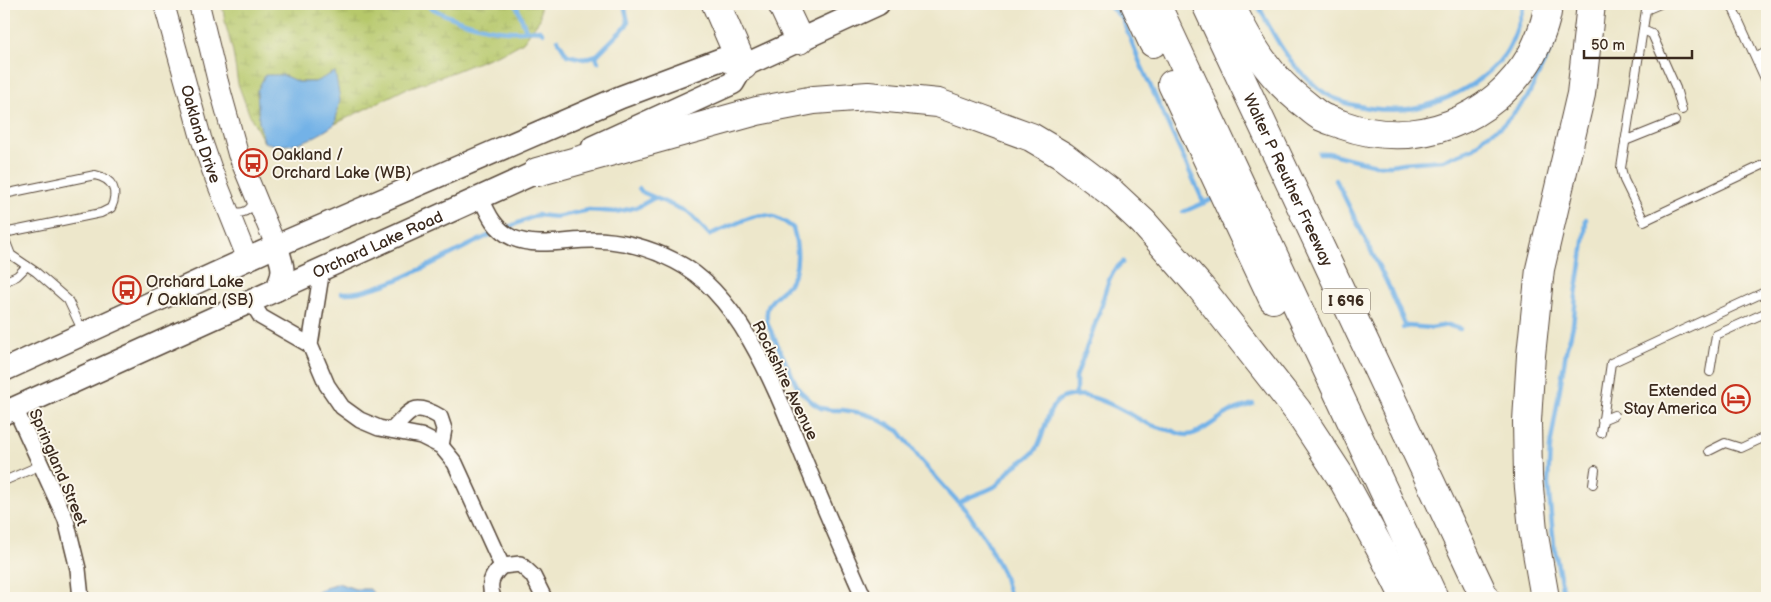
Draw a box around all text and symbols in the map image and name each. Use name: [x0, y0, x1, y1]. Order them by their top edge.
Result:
scale bar: [1584, 28, 1691, 60]
text: 50 m: [1591, 36, 1625, 55]
street label: Oakland Drive: [176, 83, 224, 187]
street label: Walter P Reuther Freeway: [1238, 91, 1336, 270]
place label: Oakland / Orchard Lake (WB): [272, 146, 411, 183]
bus stop icon: Oakland / Orchard Lake (WB): [238, 148, 268, 178]
street label: Orchard Lake Road: [310, 208, 446, 283]
place label: Orchard Lake / Oakland (SB): [146, 273, 254, 310]
bus stop icon: Orchard Lake / Oakland (SB): [112, 275, 142, 305]
road number: I 696: [1322, 288, 1370, 314]
street label: Rockshire Avenue: [748, 318, 822, 444]
place label: Extended Stay America: [1624, 382, 1717, 419]
hotel icon: Extended Stay America: [1721, 384, 1751, 414]
street label: Springland Street: [24, 406, 91, 529]

